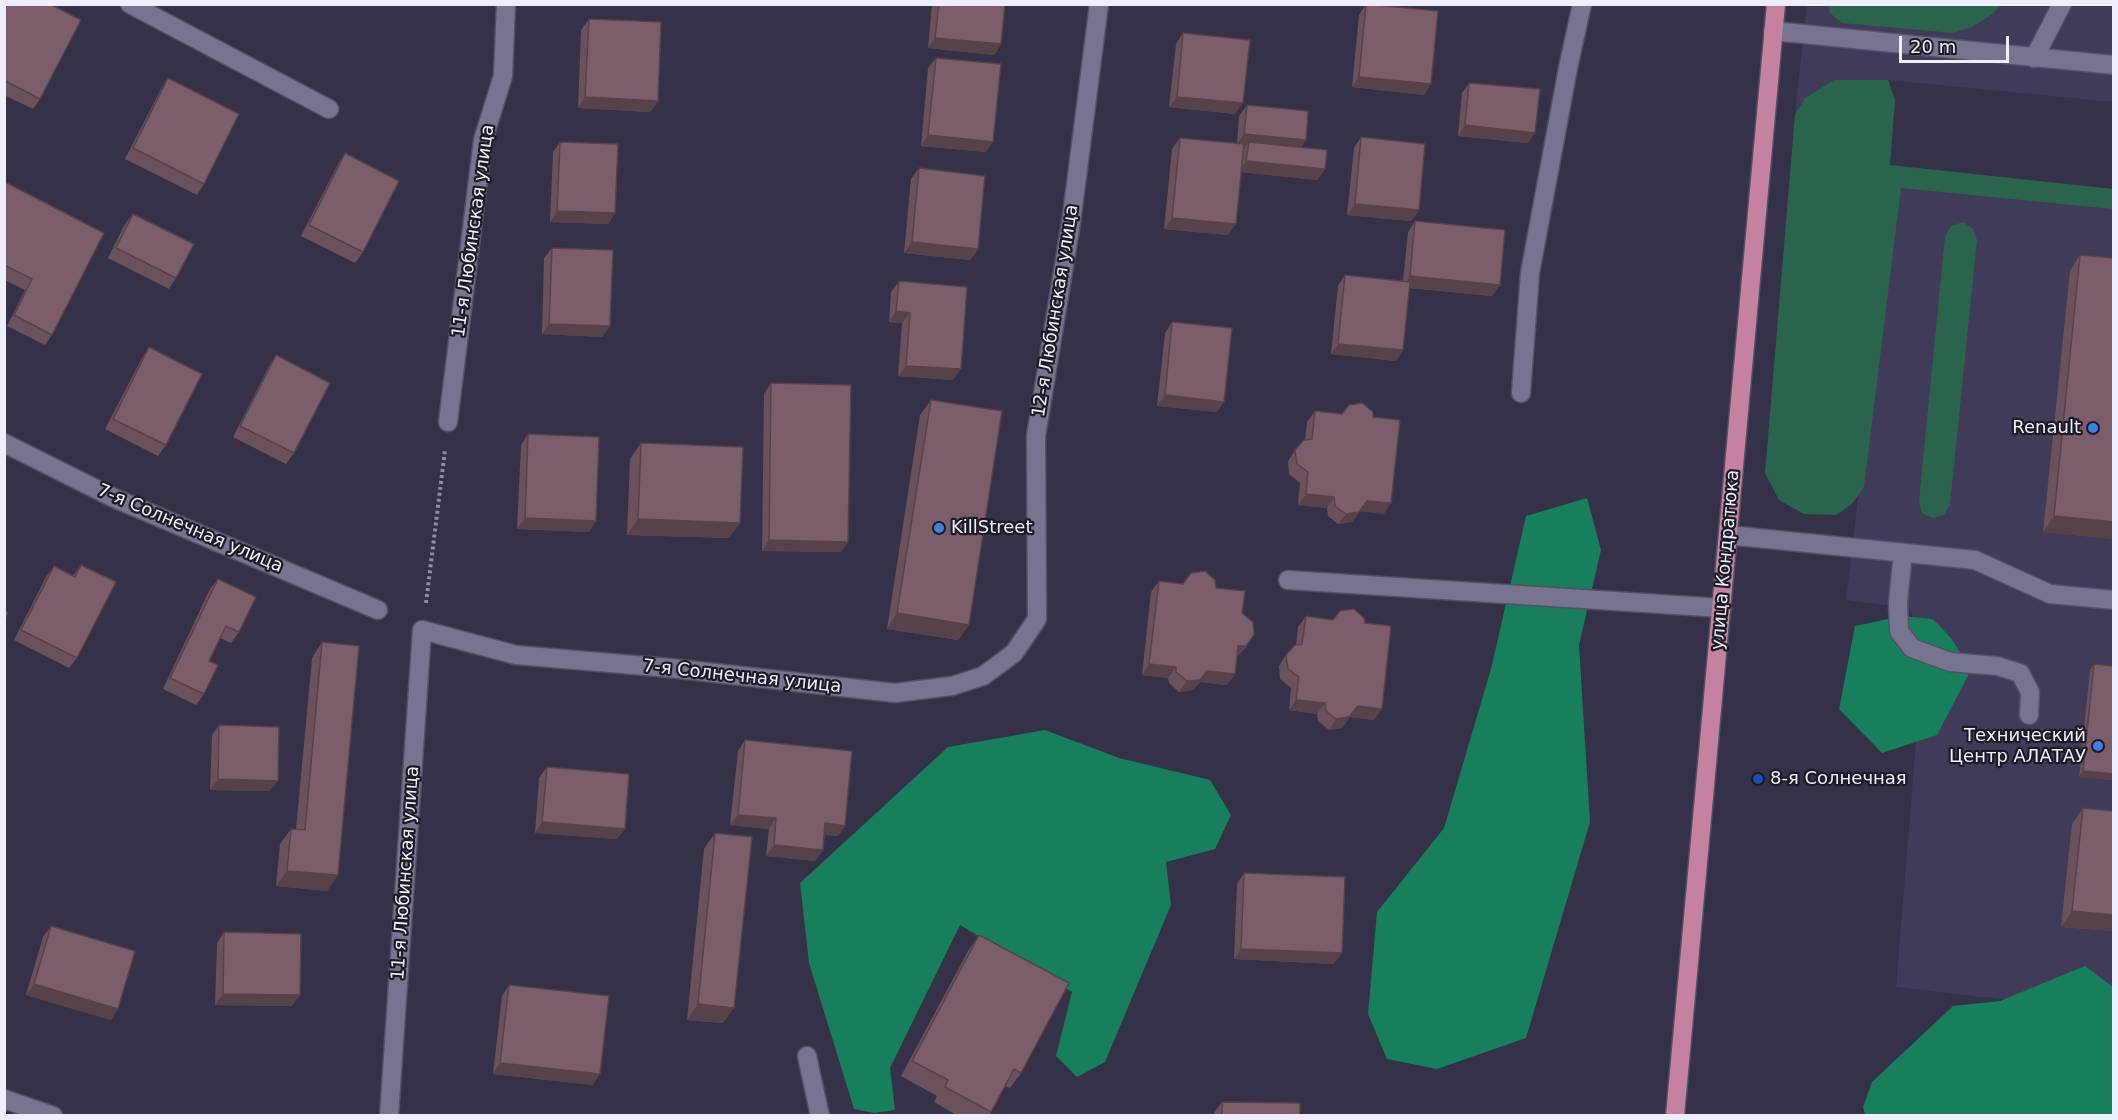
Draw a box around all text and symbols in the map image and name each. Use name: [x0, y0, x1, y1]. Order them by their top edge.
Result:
scale bar: [1902, 24, 2012, 62]
text: 20 m: [1910, 36, 1956, 57]
street label: 11-я Любинская улица: [448, 123, 500, 339]
street label: 12-я Любинская улица: [1029, 203, 1083, 419]
place label: Renault: [2012, 417, 2081, 439]
marker: Renault: [2086, 421, 2100, 435]
street label: улица Кондратюка: [1707, 469, 1745, 651]
street label: 7-я Солнечная улица: [94, 480, 286, 578]
place label: KillStreet: [951, 517, 1033, 539]
marker: KillStreet: [932, 521, 946, 535]
street label: 7-я Солнечная улица: [642, 656, 842, 698]
place label: Технический Центр АЛАТАУ: [1949, 725, 2086, 768]
marker: Технический Центр АЛАТАУ: [2091, 739, 2105, 753]
street label: 11-я Любинская улица: [388, 765, 424, 981]
place label: 8-я Солнечная: [1770, 768, 1907, 790]
marker: 8-я Солнечная: [1751, 772, 1765, 786]

